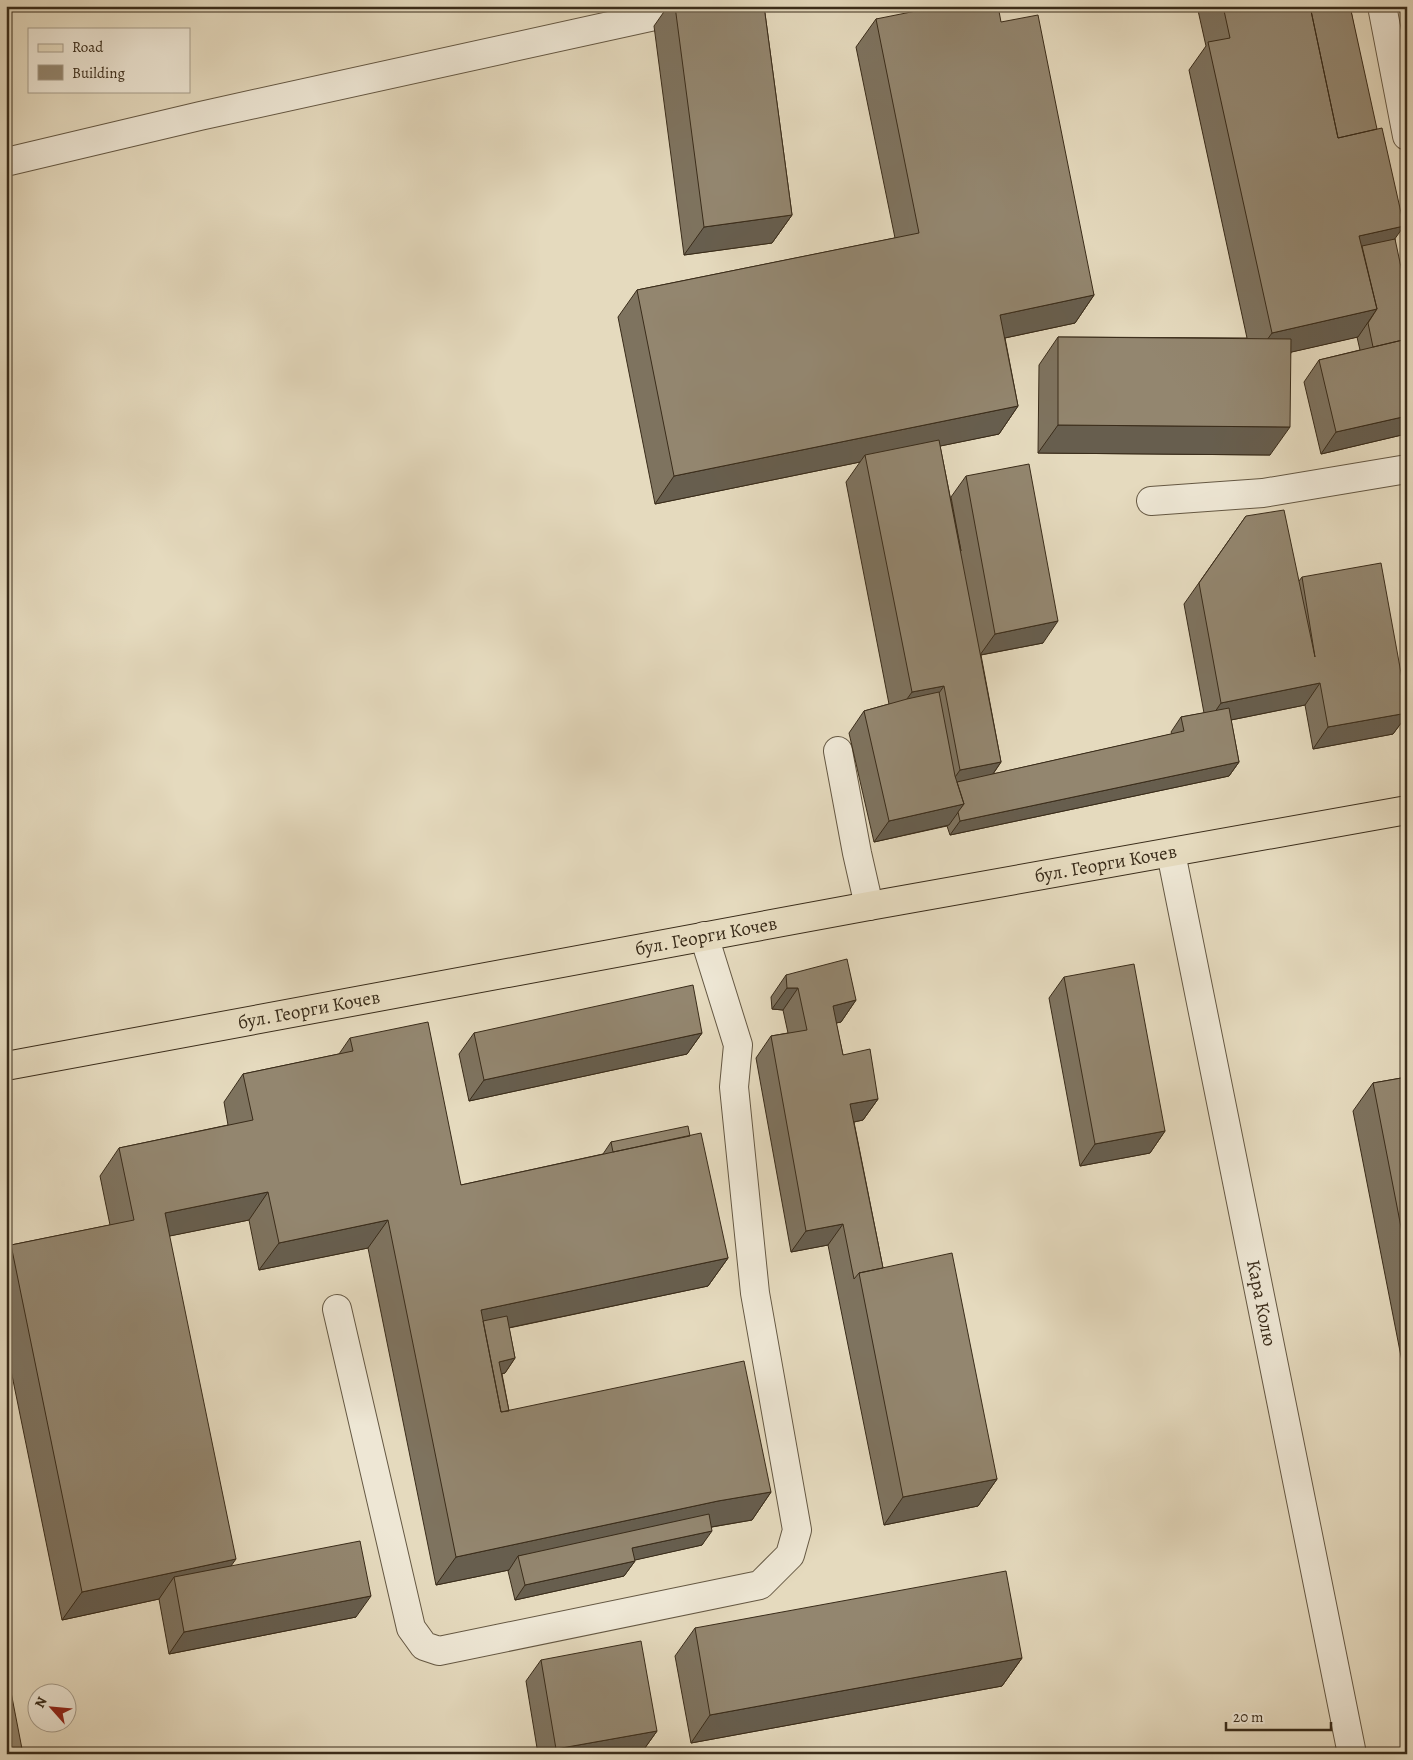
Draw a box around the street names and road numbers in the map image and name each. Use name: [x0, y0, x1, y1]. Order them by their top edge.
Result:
street label: бул. Георги Кочев: [1032, 838, 1179, 889]
street label: бул. Георги Кочев: [633, 910, 779, 962]
street label: бул. Георги Кочев: [236, 984, 382, 1036]
street label: Кара Колю: [1240, 1257, 1283, 1349]

